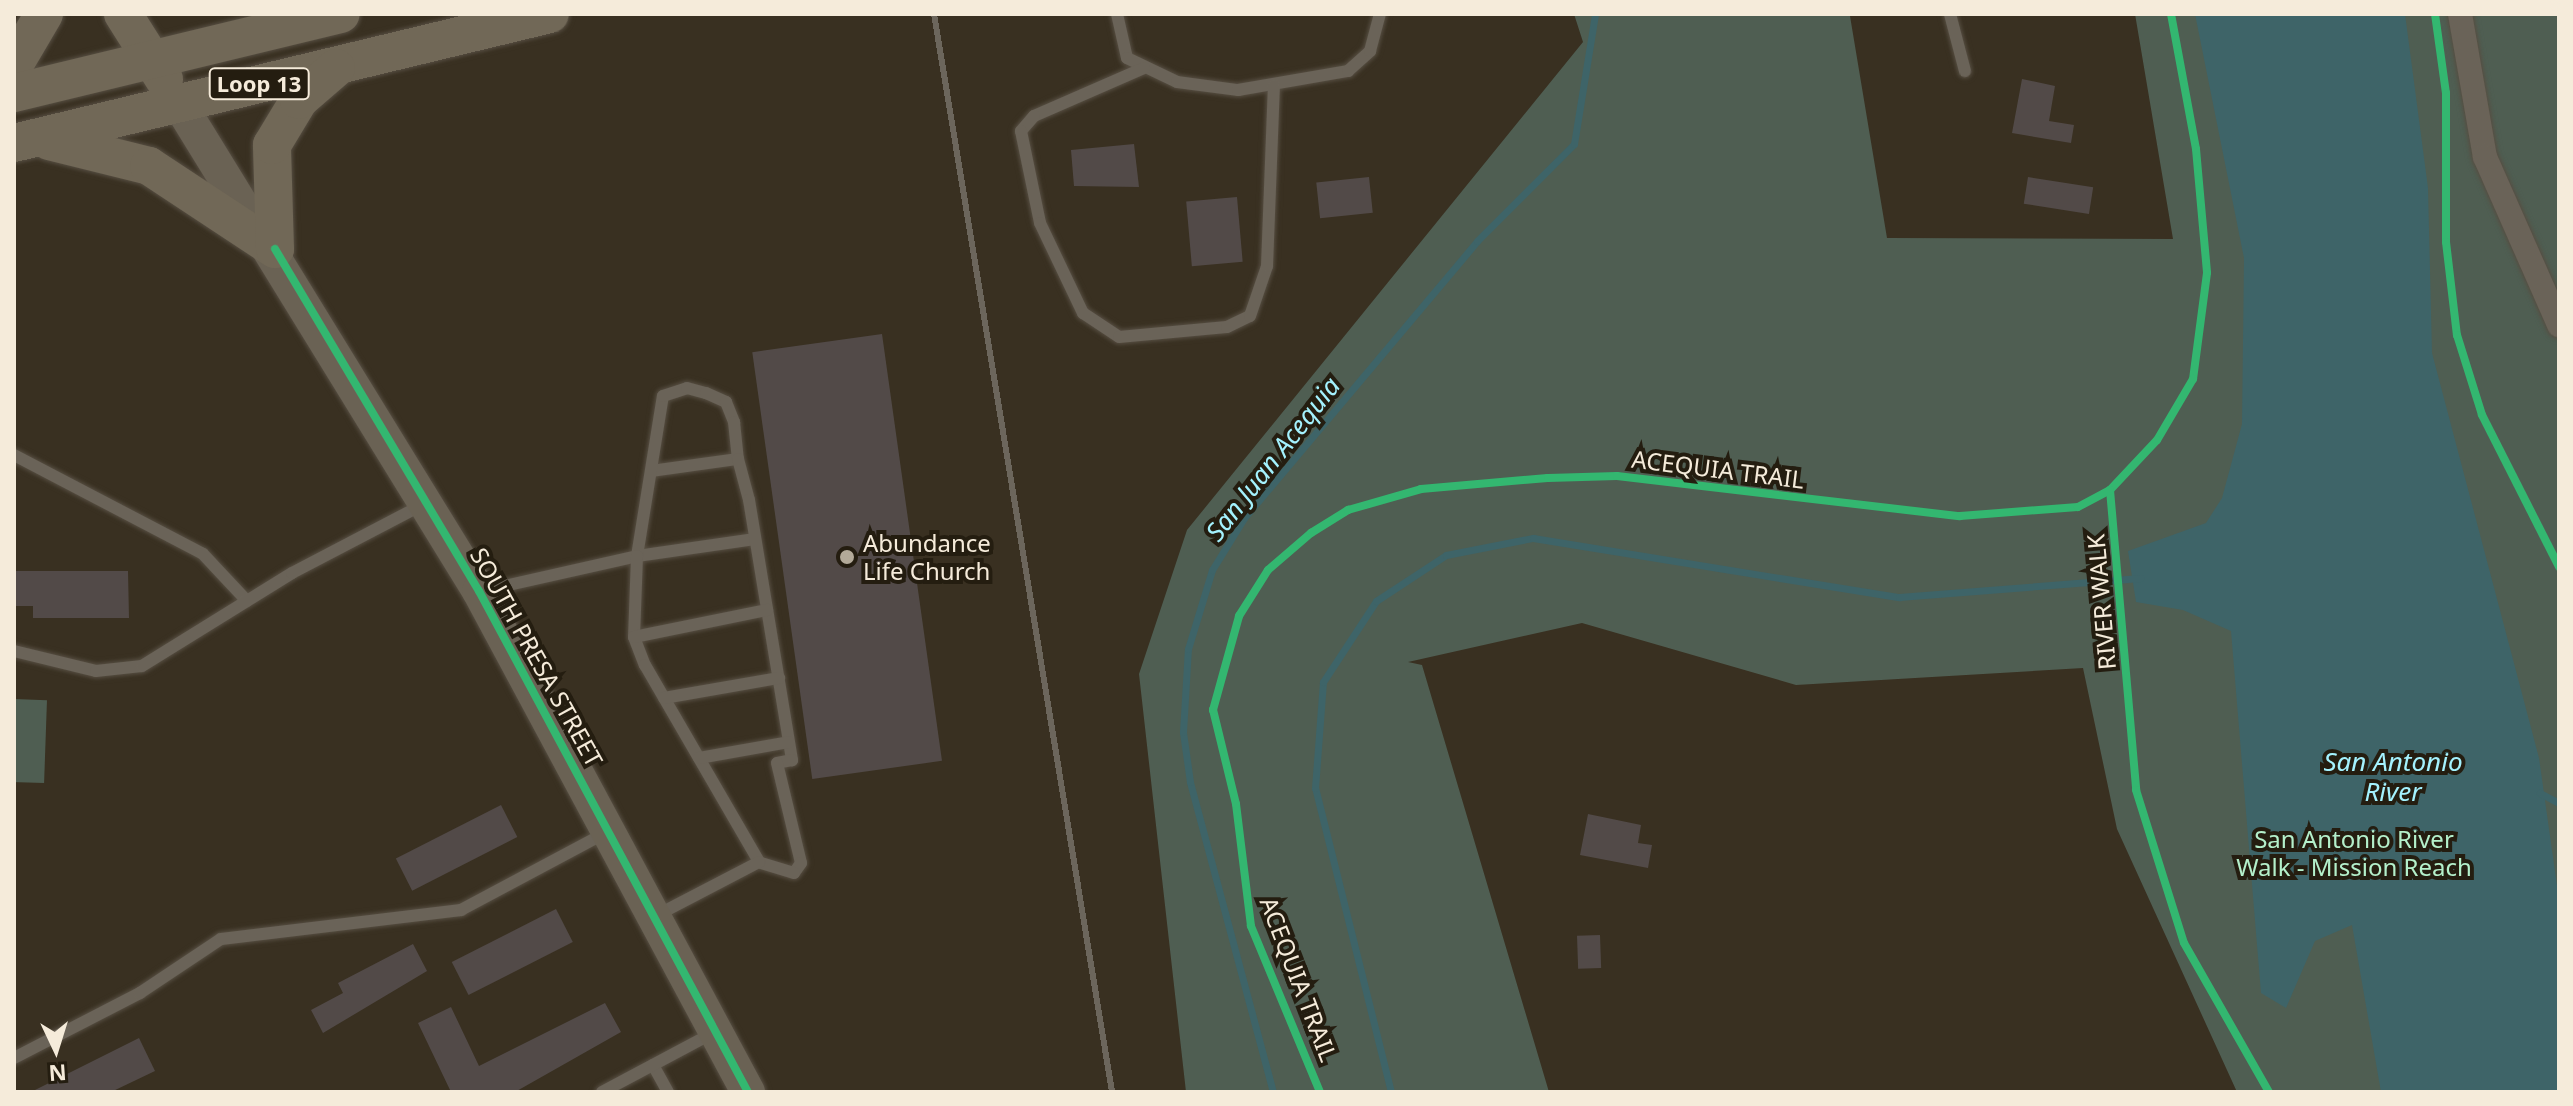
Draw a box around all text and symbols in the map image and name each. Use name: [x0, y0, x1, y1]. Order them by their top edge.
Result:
road number: Loop 13: [207, 66, 311, 102]
water label: San Juan Acequia: [1199, 371, 1347, 547]
street label: ACEQUIA TRAIL: [1630, 444, 1806, 494]
place label: Abundance Life Church: [863, 529, 991, 585]
street label: RIVER WALK: [2081, 533, 2121, 671]
street label: SOUTH PRESA STREET: [465, 543, 609, 771]
marker: Abundance Life Church: [838, 548, 856, 566]
water label: San Antonio River: [2323, 746, 2463, 808]
park label: San Antonio River Walk - Mission Reach: [2236, 825, 2472, 881]
street label: ACEQUIA TRAIL: [1254, 893, 1344, 1065]
north arrow: [16, 1010, 96, 1090]
text: N: [48, 1058, 68, 1090]

